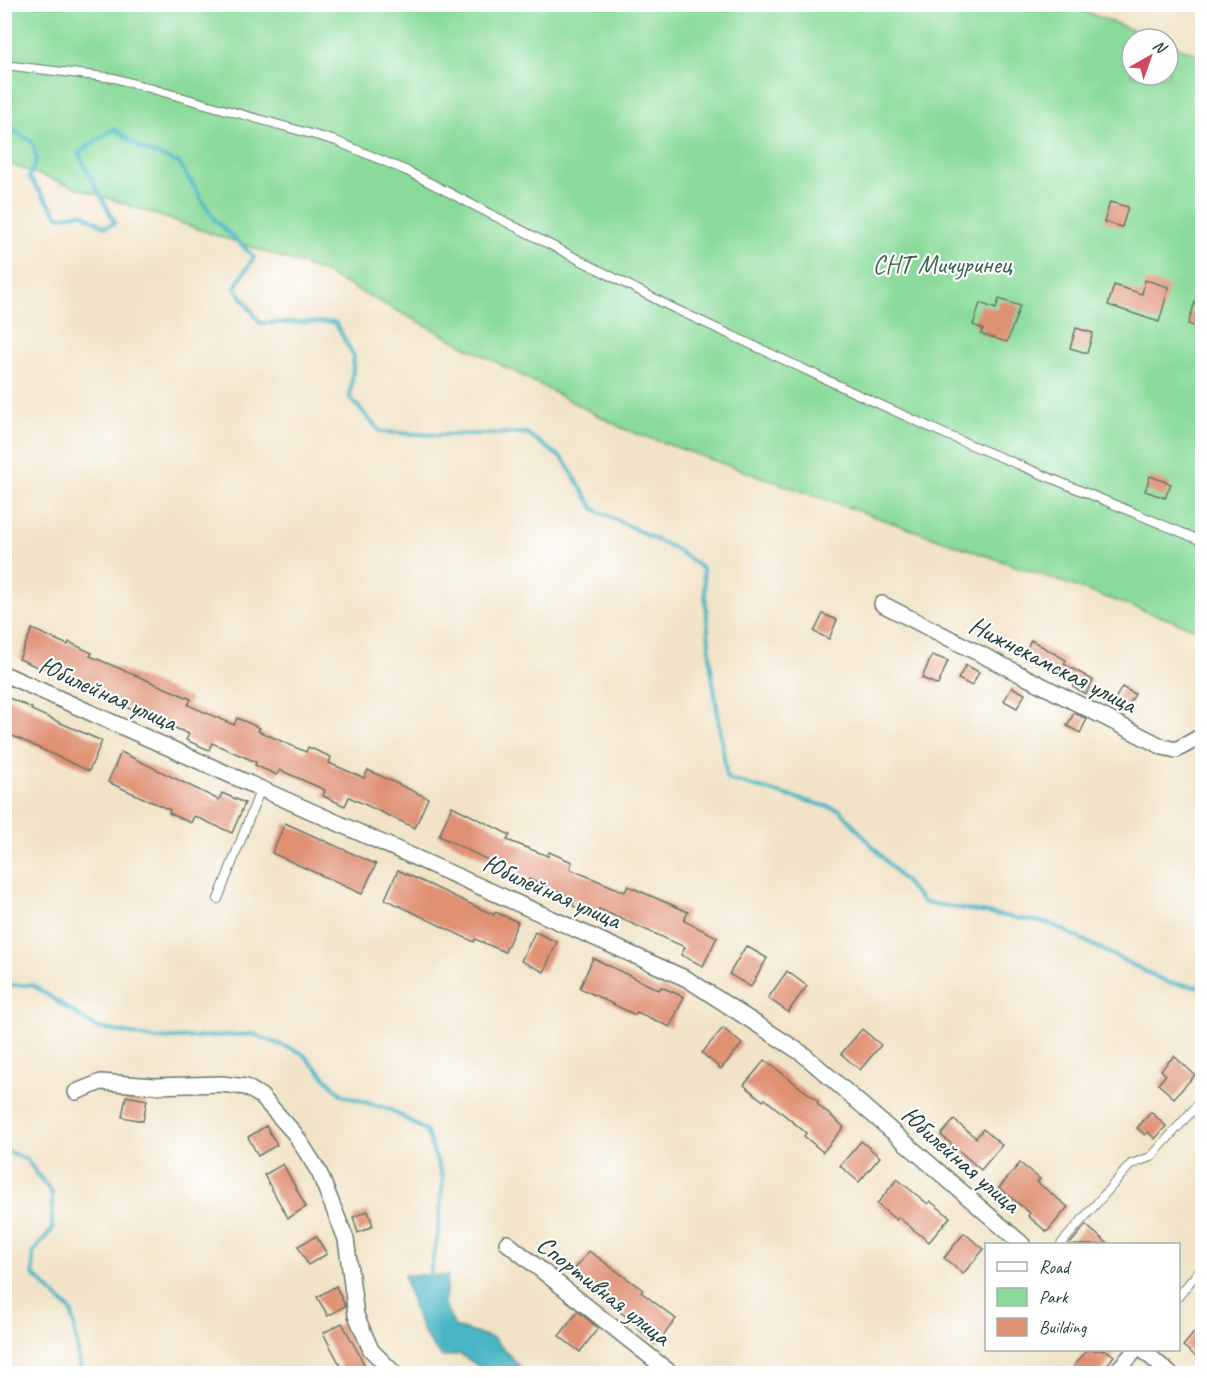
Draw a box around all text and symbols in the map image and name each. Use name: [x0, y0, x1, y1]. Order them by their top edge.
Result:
north arrow: [1120, 27, 1180, 87]
text: N: [1149, 35, 1172, 59]
park label: СНТ Мичуринец: [872, 248, 1013, 281]
street label: Нижнекамская улица: [964, 608, 1143, 721]
street label: Юбилейная улица: [34, 648, 183, 739]
street label: Юбилейная улица: [478, 846, 627, 937]
street label: Юбилейная улица: [894, 1099, 1028, 1221]
street label: Спортивная улица: [530, 1228, 679, 1354]
legend: [985, 1243, 1180, 1351]
text: Road: [1039, 1256, 1072, 1278]
text: Park: [1039, 1286, 1069, 1308]
text: Building: [1039, 1316, 1088, 1338]

